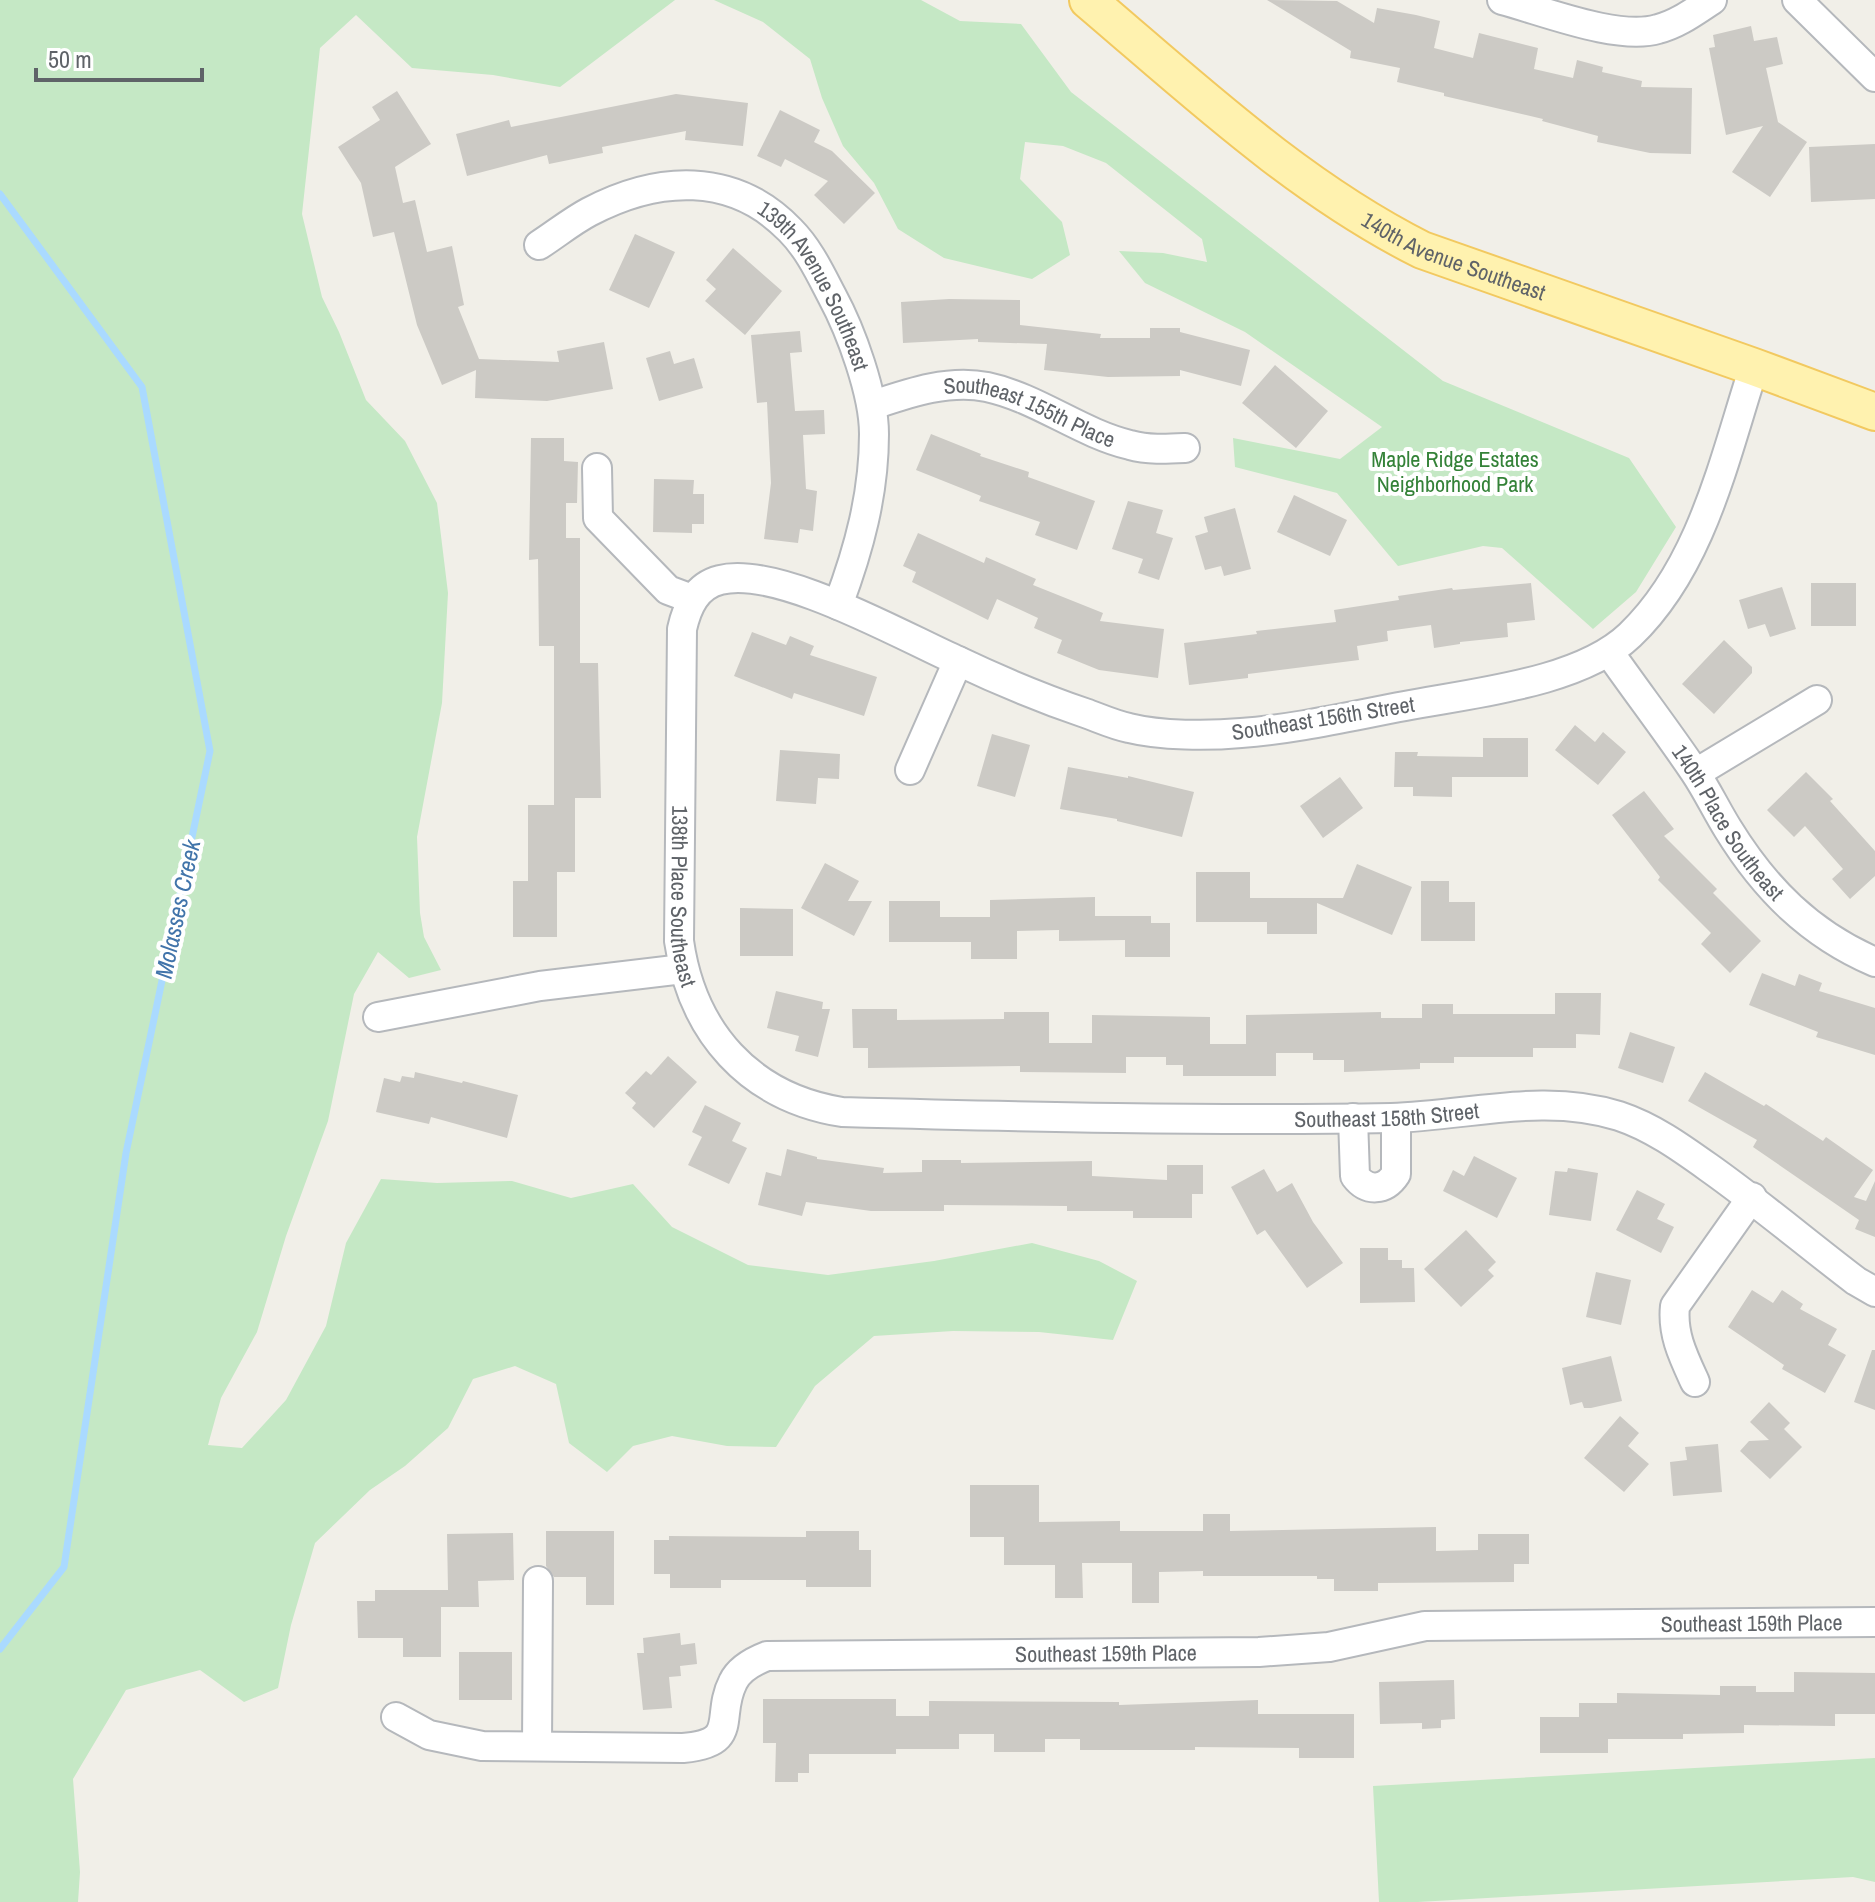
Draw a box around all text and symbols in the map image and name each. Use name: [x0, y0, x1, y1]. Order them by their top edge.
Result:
scale bar: [36, 32, 202, 82]
text: 50 m: [48, 43, 92, 75]
street label: 139th Avenue Southeast: [752, 193, 877, 374]
street label: 140th Avenue Southeast: [1356, 205, 1550, 307]
street label: Southeast 155th Place: [942, 370, 1119, 455]
park label: Maple Ridge Estates Neighborhood Park: [1371, 444, 1539, 499]
street label: Southeast 156th Street: [1230, 689, 1416, 747]
street label: 140th Place Southeast: [1665, 738, 1791, 907]
street label: 138th Place Southeast: [664, 805, 704, 991]
water label: Molasses Creek: [147, 836, 208, 981]
street label: Southeast 158th Street: [1294, 1095, 1480, 1134]
street label: Southeast 159th Place: [1660, 1607, 1843, 1639]
street label: Southeast 159th Place: [1015, 1638, 1197, 1669]

